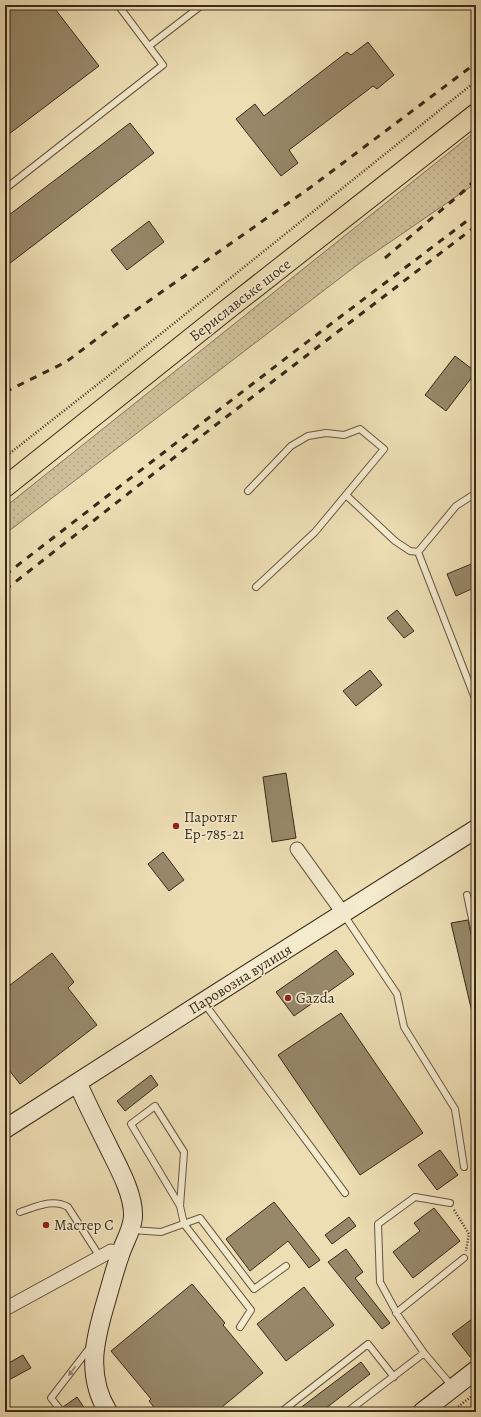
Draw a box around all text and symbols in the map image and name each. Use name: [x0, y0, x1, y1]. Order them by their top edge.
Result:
street label: Бериславське шосе: [185, 254, 295, 346]
place label: Паротяг Ер-785-21: [184, 807, 244, 844]
marker: Паротяг Ер-785-21: [171, 821, 181, 831]
street label: Паровозна вулиця: [185, 939, 295, 1019]
place label: Gazda: [296, 988, 335, 1008]
marker: Gazda: [283, 993, 293, 1003]
place label: Мастер С: [54, 1215, 114, 1235]
marker: Мастер С: [41, 1220, 51, 1230]
one-way arrow: [67, 1366, 76, 1377]

